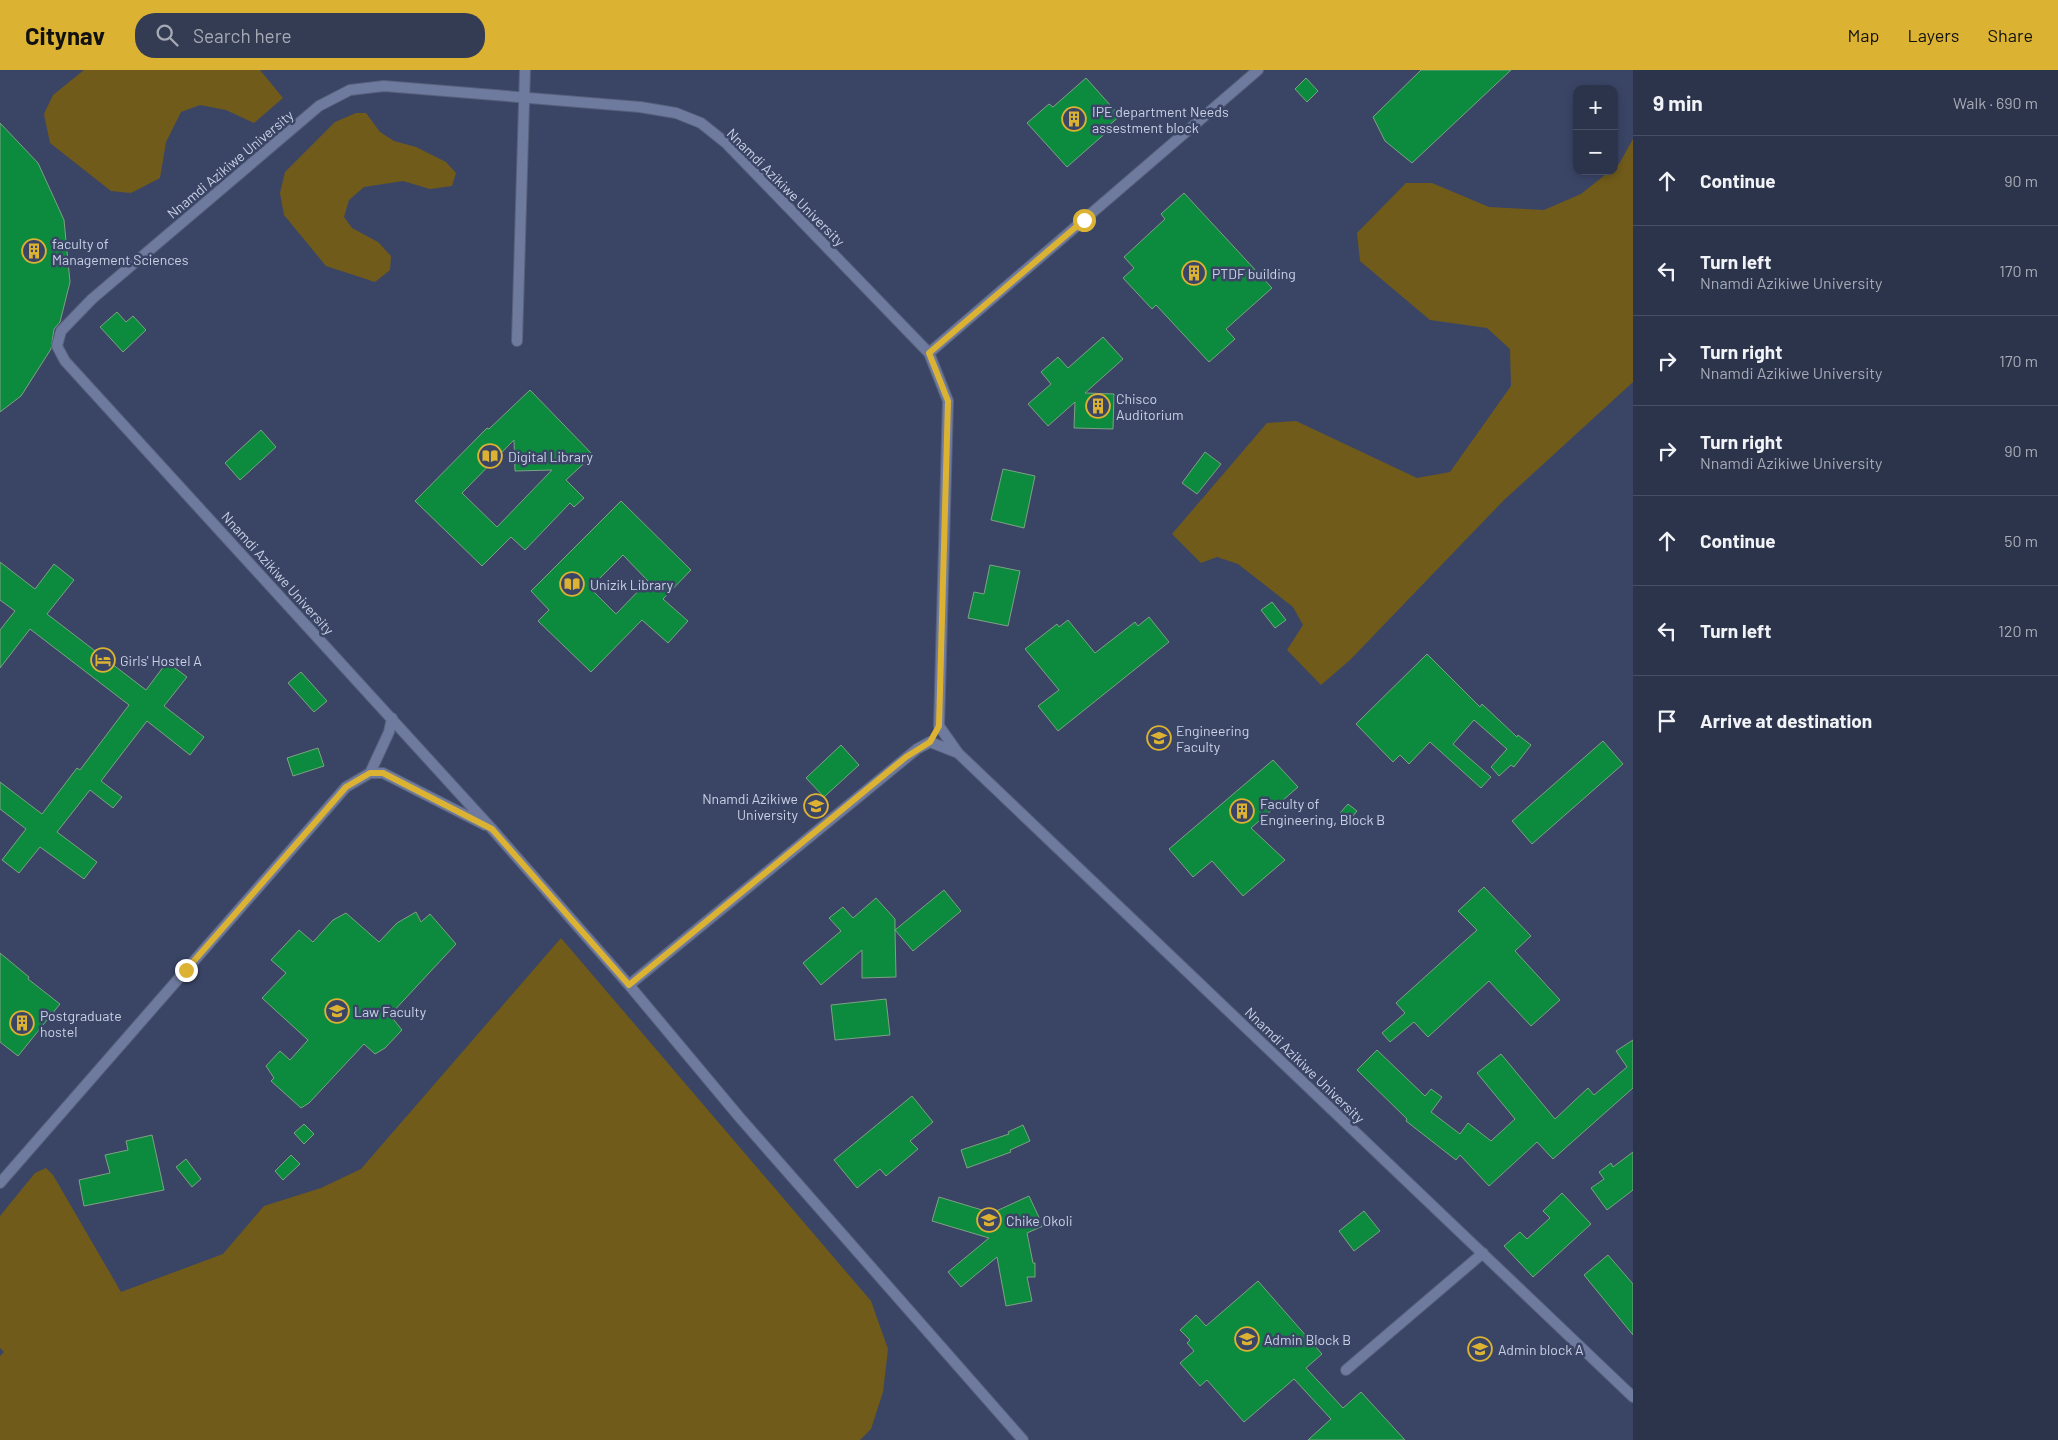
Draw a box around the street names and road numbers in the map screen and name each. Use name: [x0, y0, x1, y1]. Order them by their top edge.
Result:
street label: Nnamdi Azikiwe University: [163, 106, 297, 222]
street label: Nnamdi Azikiwe University: [724, 125, 849, 250]
street label: Nnamdi Azikiwe University: [218, 508, 338, 638]
street label: Nnamdi Azikiwe University: [1242, 1003, 1369, 1127]

